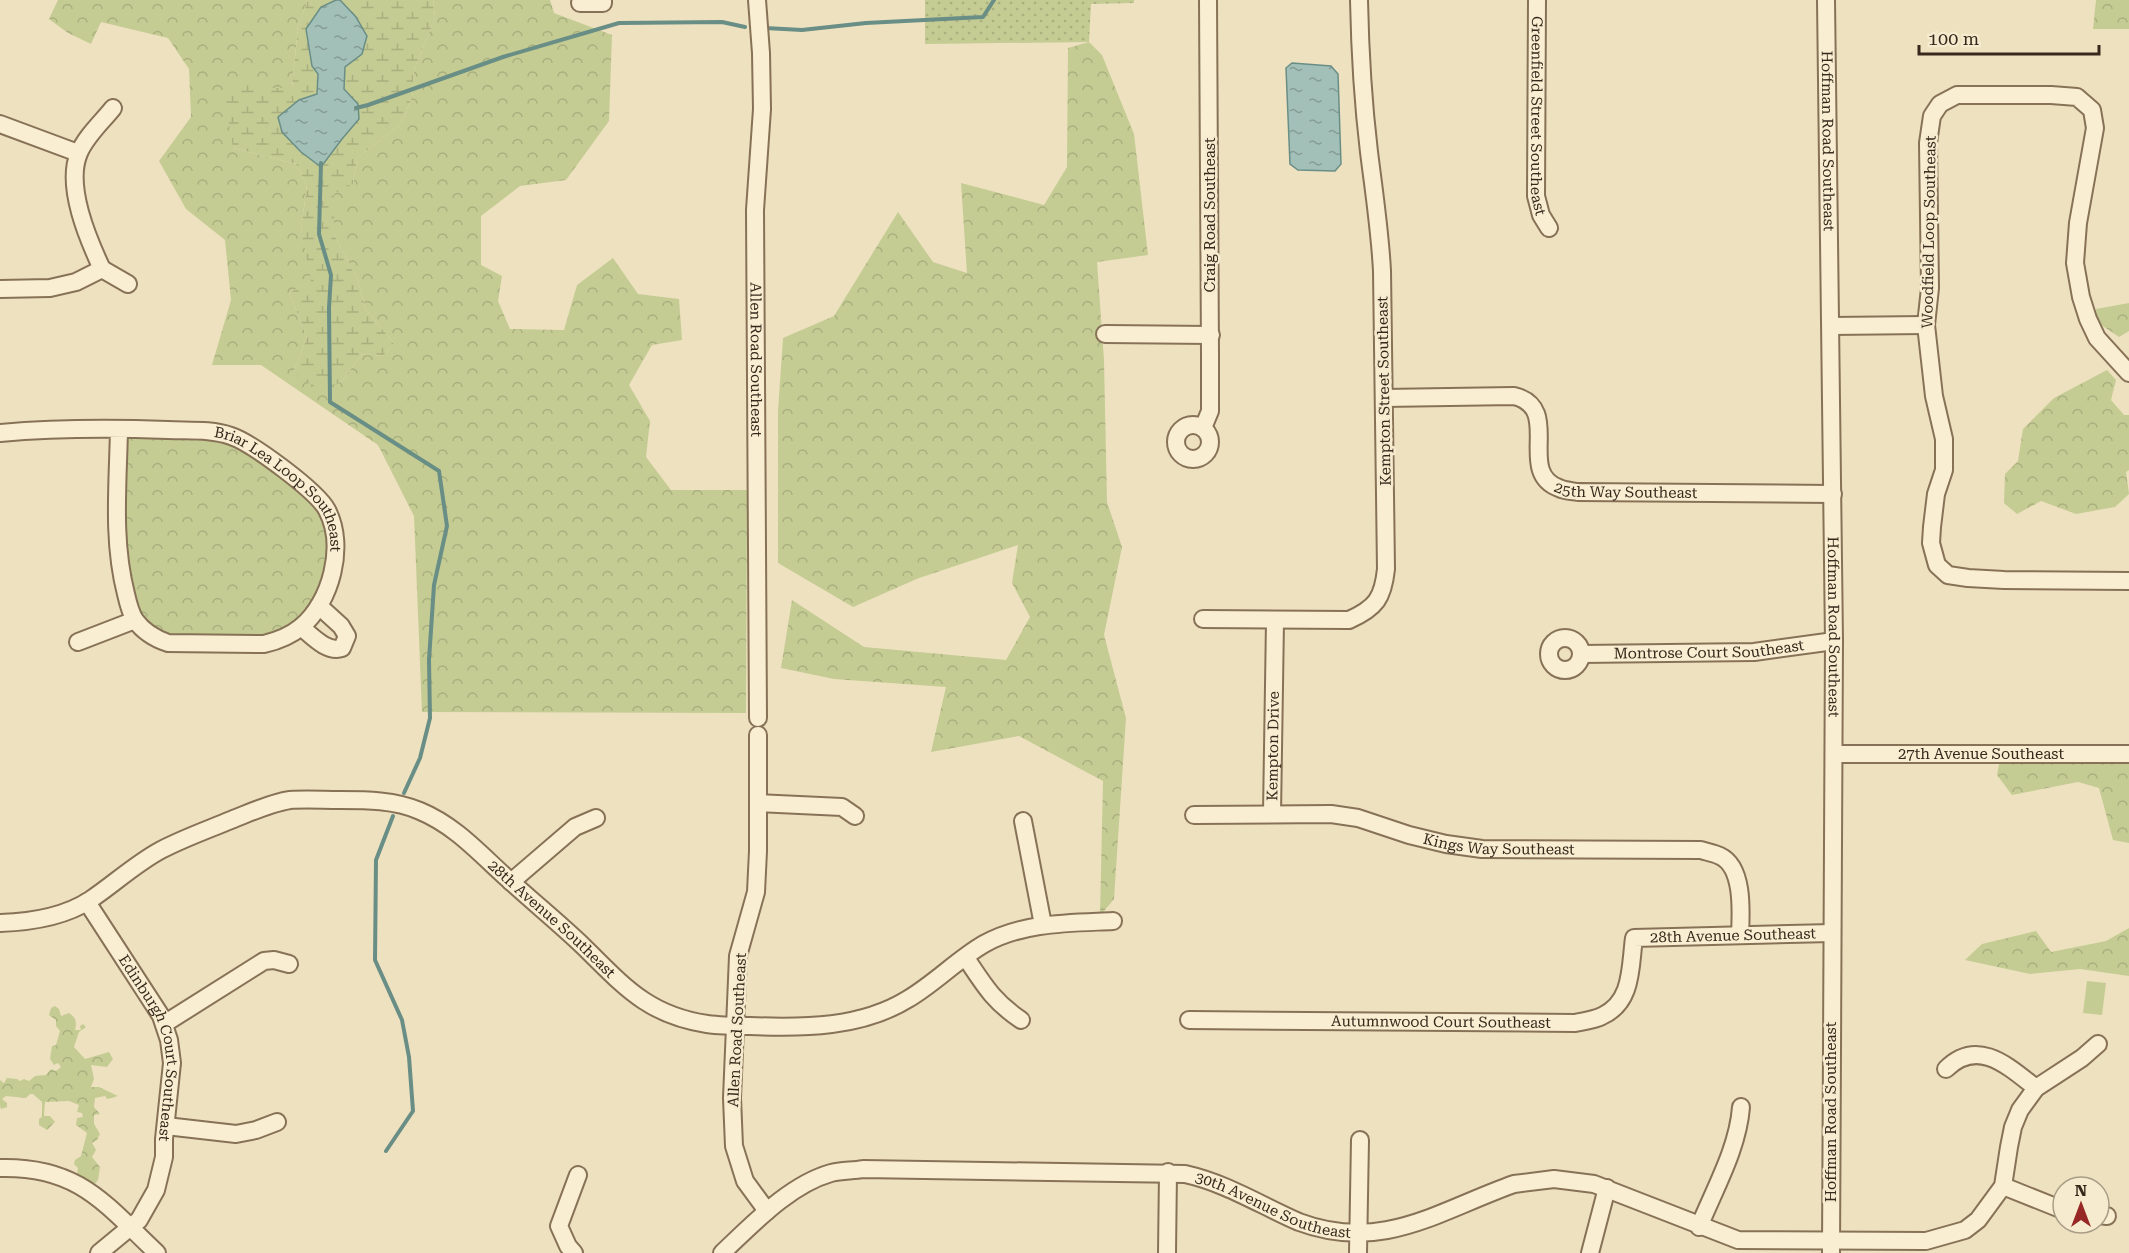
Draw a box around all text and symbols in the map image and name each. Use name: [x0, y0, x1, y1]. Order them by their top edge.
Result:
street label: Greenfield Street Southeast: [1527, 16, 1550, 218]
scale bar: [1919, 18, 2099, 56]
text: 100 m: [1928, 28, 1979, 49]
street label: Hoffman Road Southeast: [1818, 50, 1838, 232]
street label: Woodfield Loop Southeast: [1918, 135, 1940, 329]
street label: Craig Road Southeast: [1201, 137, 1219, 293]
street label: Allen Road Southeast: [746, 282, 765, 438]
street label: Kempton Street Southeast: [1373, 296, 1395, 486]
street label: Briar Lea Loop Southeast: [213, 423, 344, 553]
street label: 25th Way Southeast: [1551, 478, 1698, 502]
street label: Hoffman Road Southeast: [1824, 536, 1843, 718]
street label: Montrose Court Southeast: [1613, 636, 1806, 663]
street label: Kempton Drive: [1263, 691, 1283, 801]
street label: 27th Avenue Southeast: [1898, 745, 2064, 763]
street label: Kings Way Southeast: [1421, 830, 1575, 858]
street label: 28th Avenue Southeast: [484, 856, 619, 982]
street label: 28th Avenue Southeast: [1650, 924, 1817, 947]
street label: Edinburgh Court Southeast: [115, 951, 181, 1143]
street label: Allen Road Southeast: [724, 952, 750, 1108]
street label: Autumnwood Court Southeast: [1331, 1012, 1551, 1032]
street label: Hoffman Road Southeast: [1822, 1021, 1840, 1202]
street label: 30th Avenue Southeast: [1193, 1168, 1352, 1242]
north arrow: [2051, 1175, 2111, 1235]
text: N: [2075, 1181, 2087, 1200]

